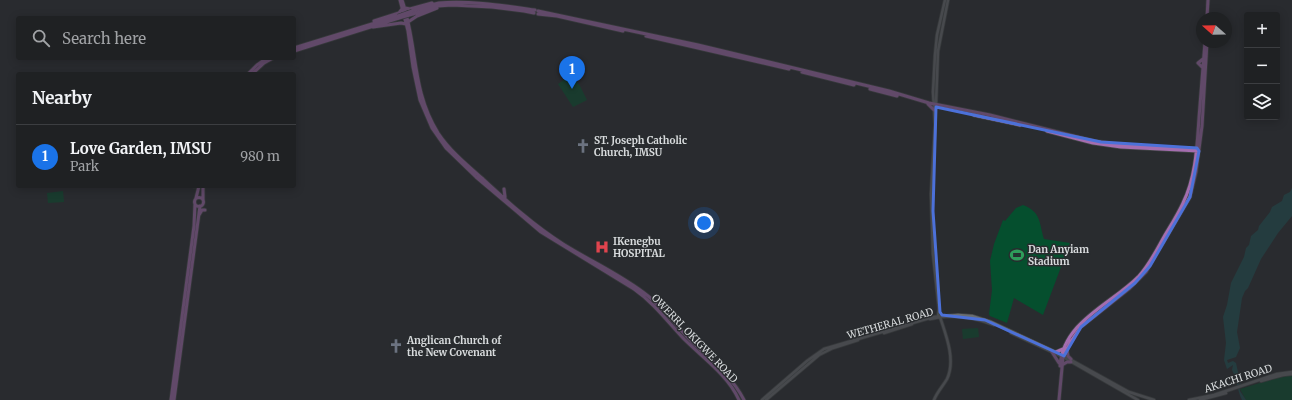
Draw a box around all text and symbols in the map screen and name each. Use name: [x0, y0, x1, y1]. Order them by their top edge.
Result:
north arrow: [1196, 12, 1232, 48]
map controls: [1244, 12, 1280, 120]
button: +: [1244, 12, 1280, 48]
search box: [16, 16, 296, 60]
icon: search: [30, 27, 52, 49]
text: Search here: [62, 29, 146, 48]
button: −: [1244, 48, 1280, 84]
pin: 1: [559, 56, 585, 89]
button: layers: [1244, 84, 1280, 120]
text: Nearby: [32, 87, 92, 109]
place label: ST. Joseph Catholic Church, IMSU: [594, 134, 687, 159]
church icon: ST. Joseph Catholic Church, IMSU: [575, 138, 591, 154]
text: Love Garden, IMSU: [70, 139, 211, 158]
text: 1: [42, 148, 48, 165]
text: 980 m: [240, 148, 280, 165]
text: Park: [70, 158, 99, 175]
your location: [694, 213, 714, 233]
place label: IKenegbu HOSPITAL: [613, 235, 666, 260]
hospital icon: IKenegbu HOSPITAL: [594, 239, 610, 255]
place label: Dan Anyiam Stadium: [1028, 243, 1089, 268]
sports icon: Dan Anyiam Stadium: [1009, 247, 1025, 263]
street label: OWERRI, OKIGWE ROAD: [649, 291, 741, 386]
street label: WETHERAL ROAD: [845, 305, 935, 342]
place label: Anglican Church of the New Covenant: [406, 334, 502, 359]
church icon: Anglican Church of the New Covenant: [388, 338, 404, 354]
street label: AKACHI ROAD: [1202, 361, 1274, 396]

